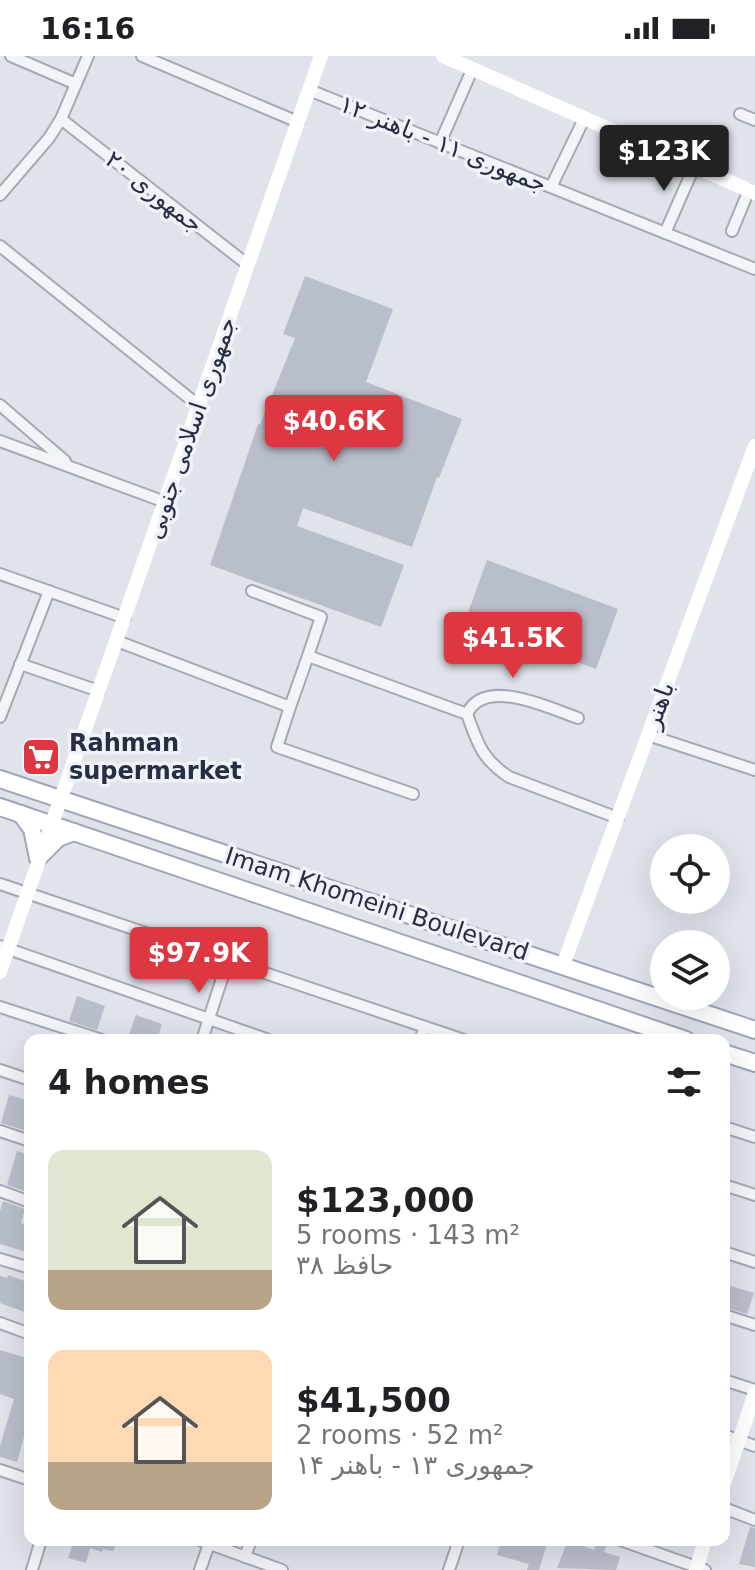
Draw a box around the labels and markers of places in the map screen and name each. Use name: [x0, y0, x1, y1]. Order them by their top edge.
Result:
pin: $123K: [608, 125, 720, 193]
pin: $40.6K: [269, 395, 399, 463]
pin: $41.5K: [448, 612, 578, 680]
place label: Rahman supermarket: [69, 729, 242, 785]
supermarket icon: Rahman supermarket: [20, 736, 62, 778]
pin: $97.9K: [134, 927, 264, 995]

